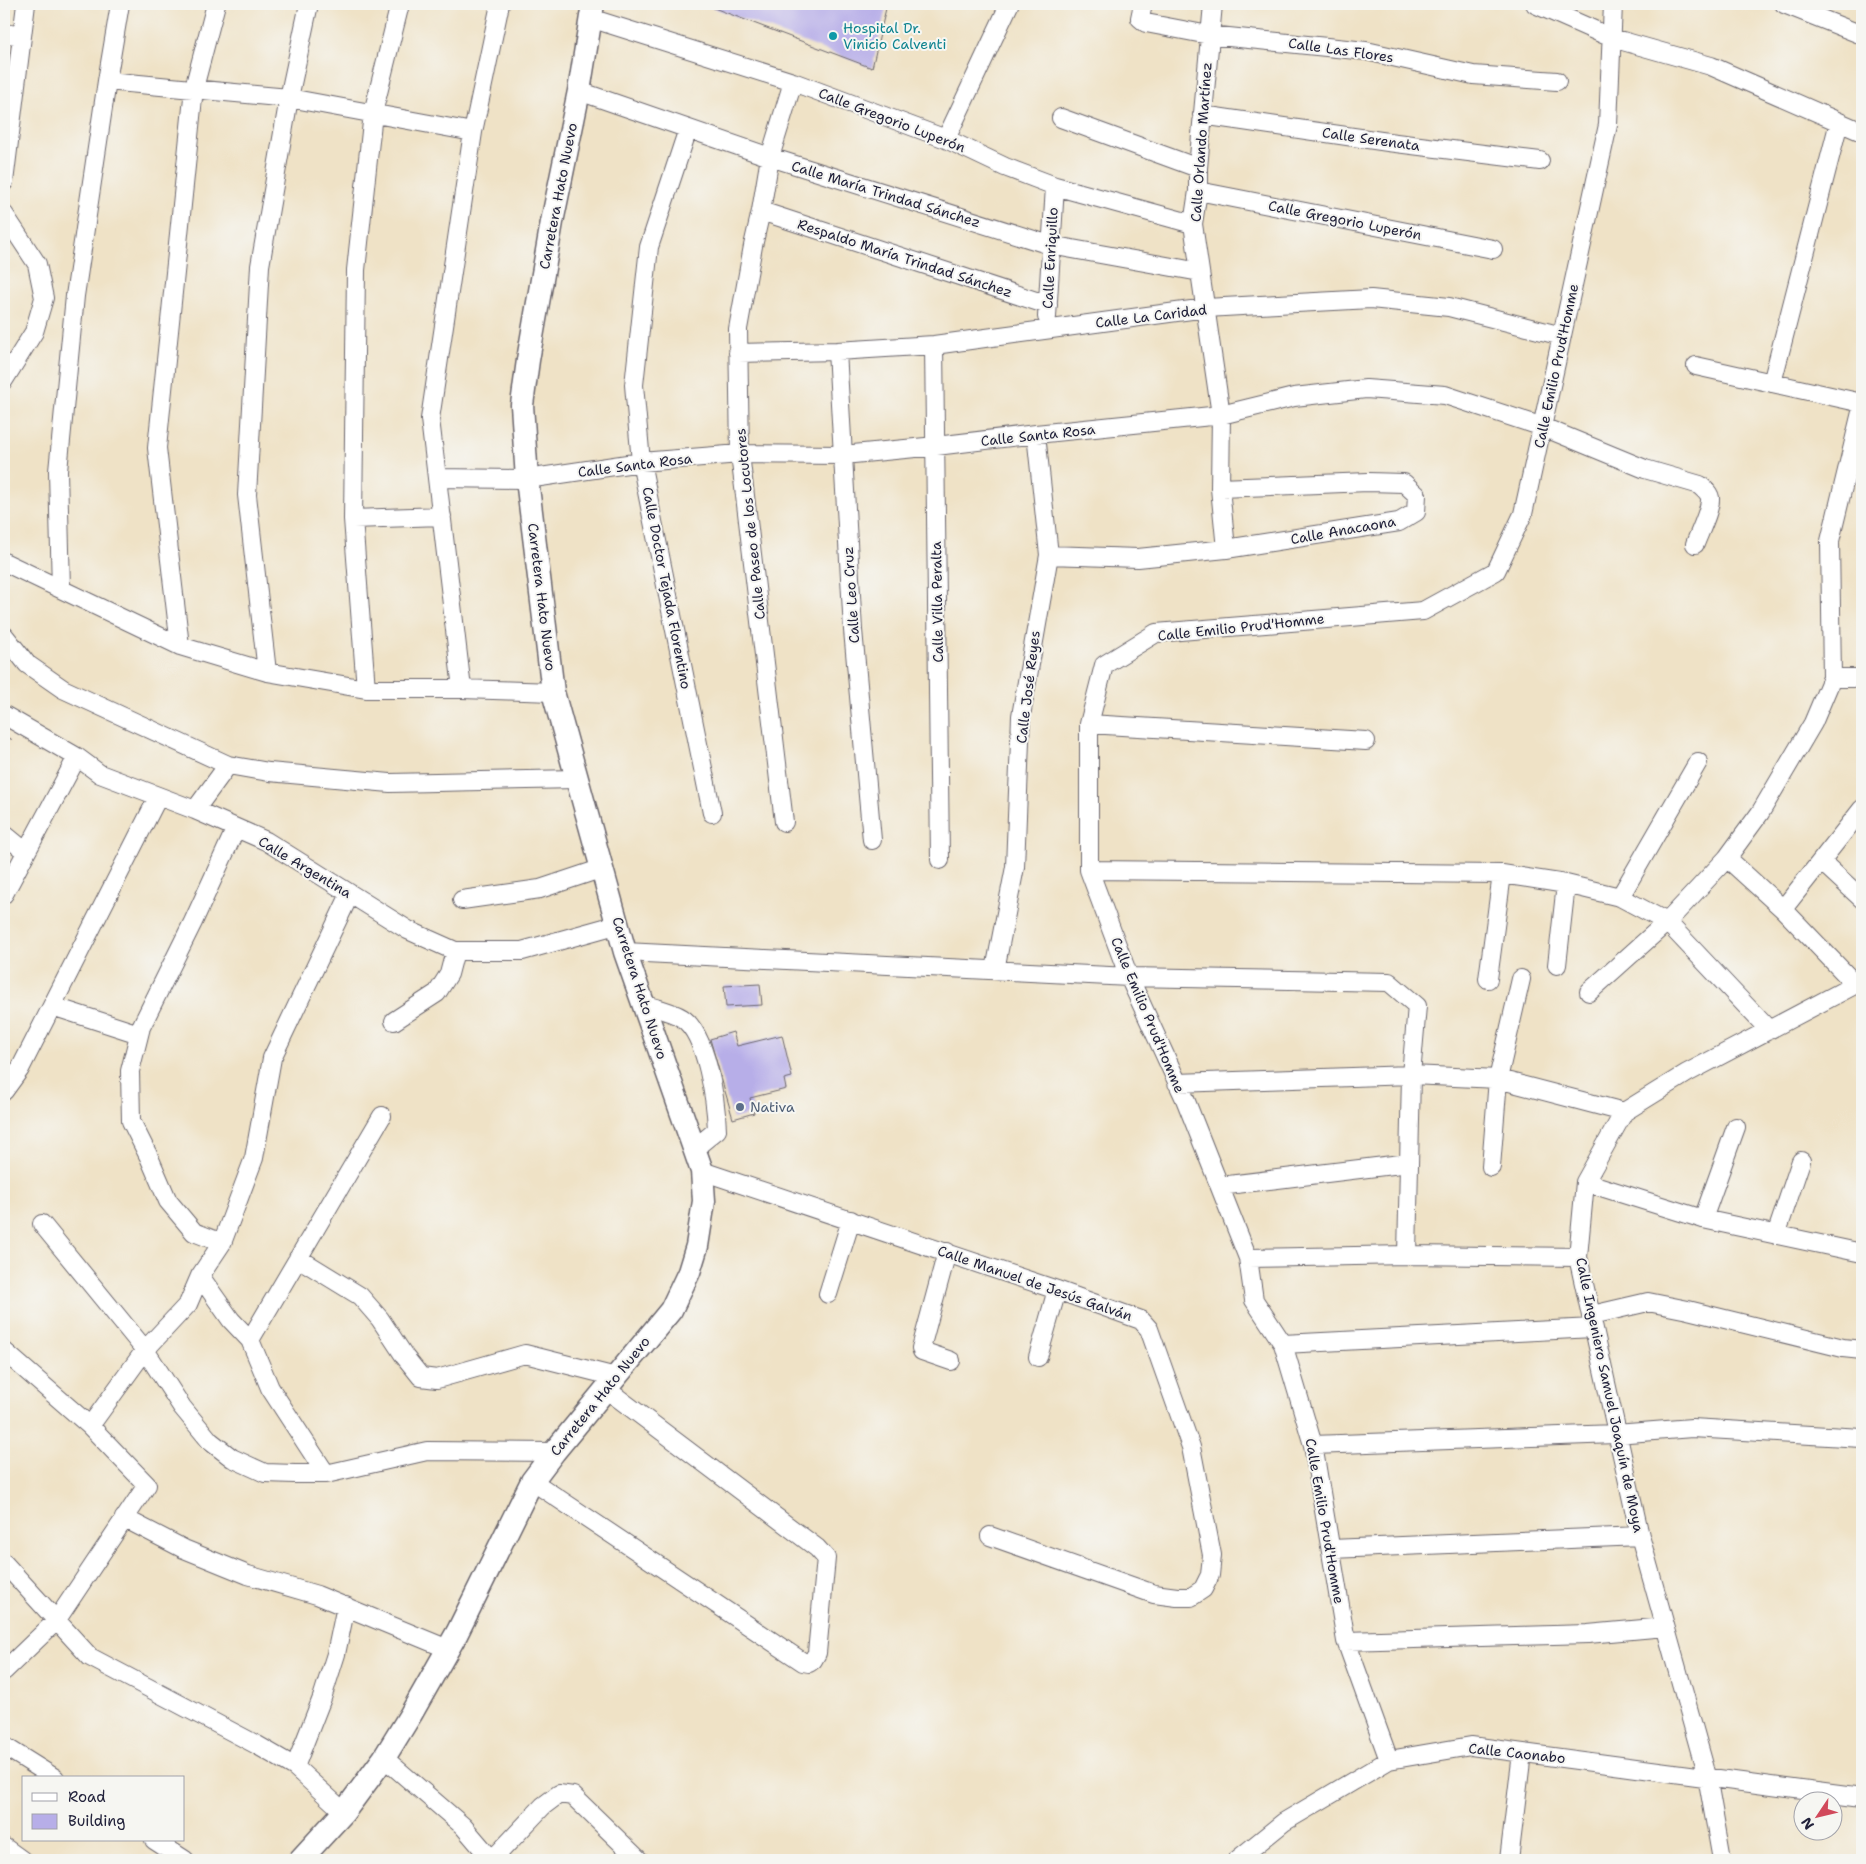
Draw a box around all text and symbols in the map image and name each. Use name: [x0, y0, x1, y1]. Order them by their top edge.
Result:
place label: Hospital Dr. Vinicio Calventi: [843, 19, 946, 53]
marker: Hospital Dr. Vinicio Calventi: [827, 30, 839, 42]
street label: Calle Las Flores: [1287, 34, 1395, 66]
street label: Calle Orlando Martínez: [1186, 62, 1216, 222]
street label: Calle Gregorio Luperón: [816, 84, 968, 156]
street label: Carretera Hato Nuevo: [535, 121, 581, 271]
street label: Calle Serenata: [1321, 123, 1421, 155]
street label: Calle María Trindad Sánchez: [789, 157, 983, 231]
street label: Calle Gregorio Luperón: [1267, 196, 1424, 244]
street label: Calle Enriquillo: [1038, 207, 1062, 309]
street label: Respaldo María Trindad Sánchez: [795, 215, 1015, 301]
street label: Calle Emilio Prud'Homme: [1530, 282, 1582, 450]
street label: Calle La Caridad: [1094, 300, 1208, 332]
street label: Calle Santa Rosa: [980, 420, 1096, 450]
street label: Calle Paseo de los Locutores: [731, 427, 769, 621]
street label: Calle Santa Rosa: [577, 449, 693, 481]
street label: Calle Doctor Tejada Florentino: [639, 485, 695, 691]
street label: Calle Anacaona: [1289, 512, 1397, 548]
street label: Carretera Hato Nuevo: [524, 522, 560, 672]
street label: Calle Villa Peralta: [927, 541, 947, 663]
street label: Calle Leo Cruz: [839, 546, 863, 644]
street label: Calle Emilio Prud'Homme: [1157, 609, 1325, 645]
street label: Calle José Reyes: [1012, 629, 1044, 745]
street label: Calle Argentina: [255, 832, 355, 902]
street label: Carretera Hato Nuevo: [608, 914, 672, 1062]
street label: Calle Emilio Prud'Homme: [1107, 934, 1189, 1096]
place label: Nativa: [750, 1098, 795, 1116]
marker: Nativa: [734, 1101, 746, 1113]
street label: Calle Manuel de Jesús Galván: [935, 1241, 1135, 1325]
street label: Calle Ingeniero Samuel Joaquín de Moya: [1572, 1256, 1648, 1534]
street label: Carretera Hato Nuevo: [546, 1333, 654, 1459]
street label: Calle Emilio Prud'Homme: [1302, 1437, 1348, 1605]
street label: Calle Caonabo: [1468, 1739, 1566, 1767]
legend: [22, 1776, 185, 1842]
text: Road: [68, 1787, 106, 1807]
north arrow: [1794, 1792, 1844, 1842]
text: Building: [68, 1811, 125, 1831]
text: N: [1797, 1814, 1818, 1833]

